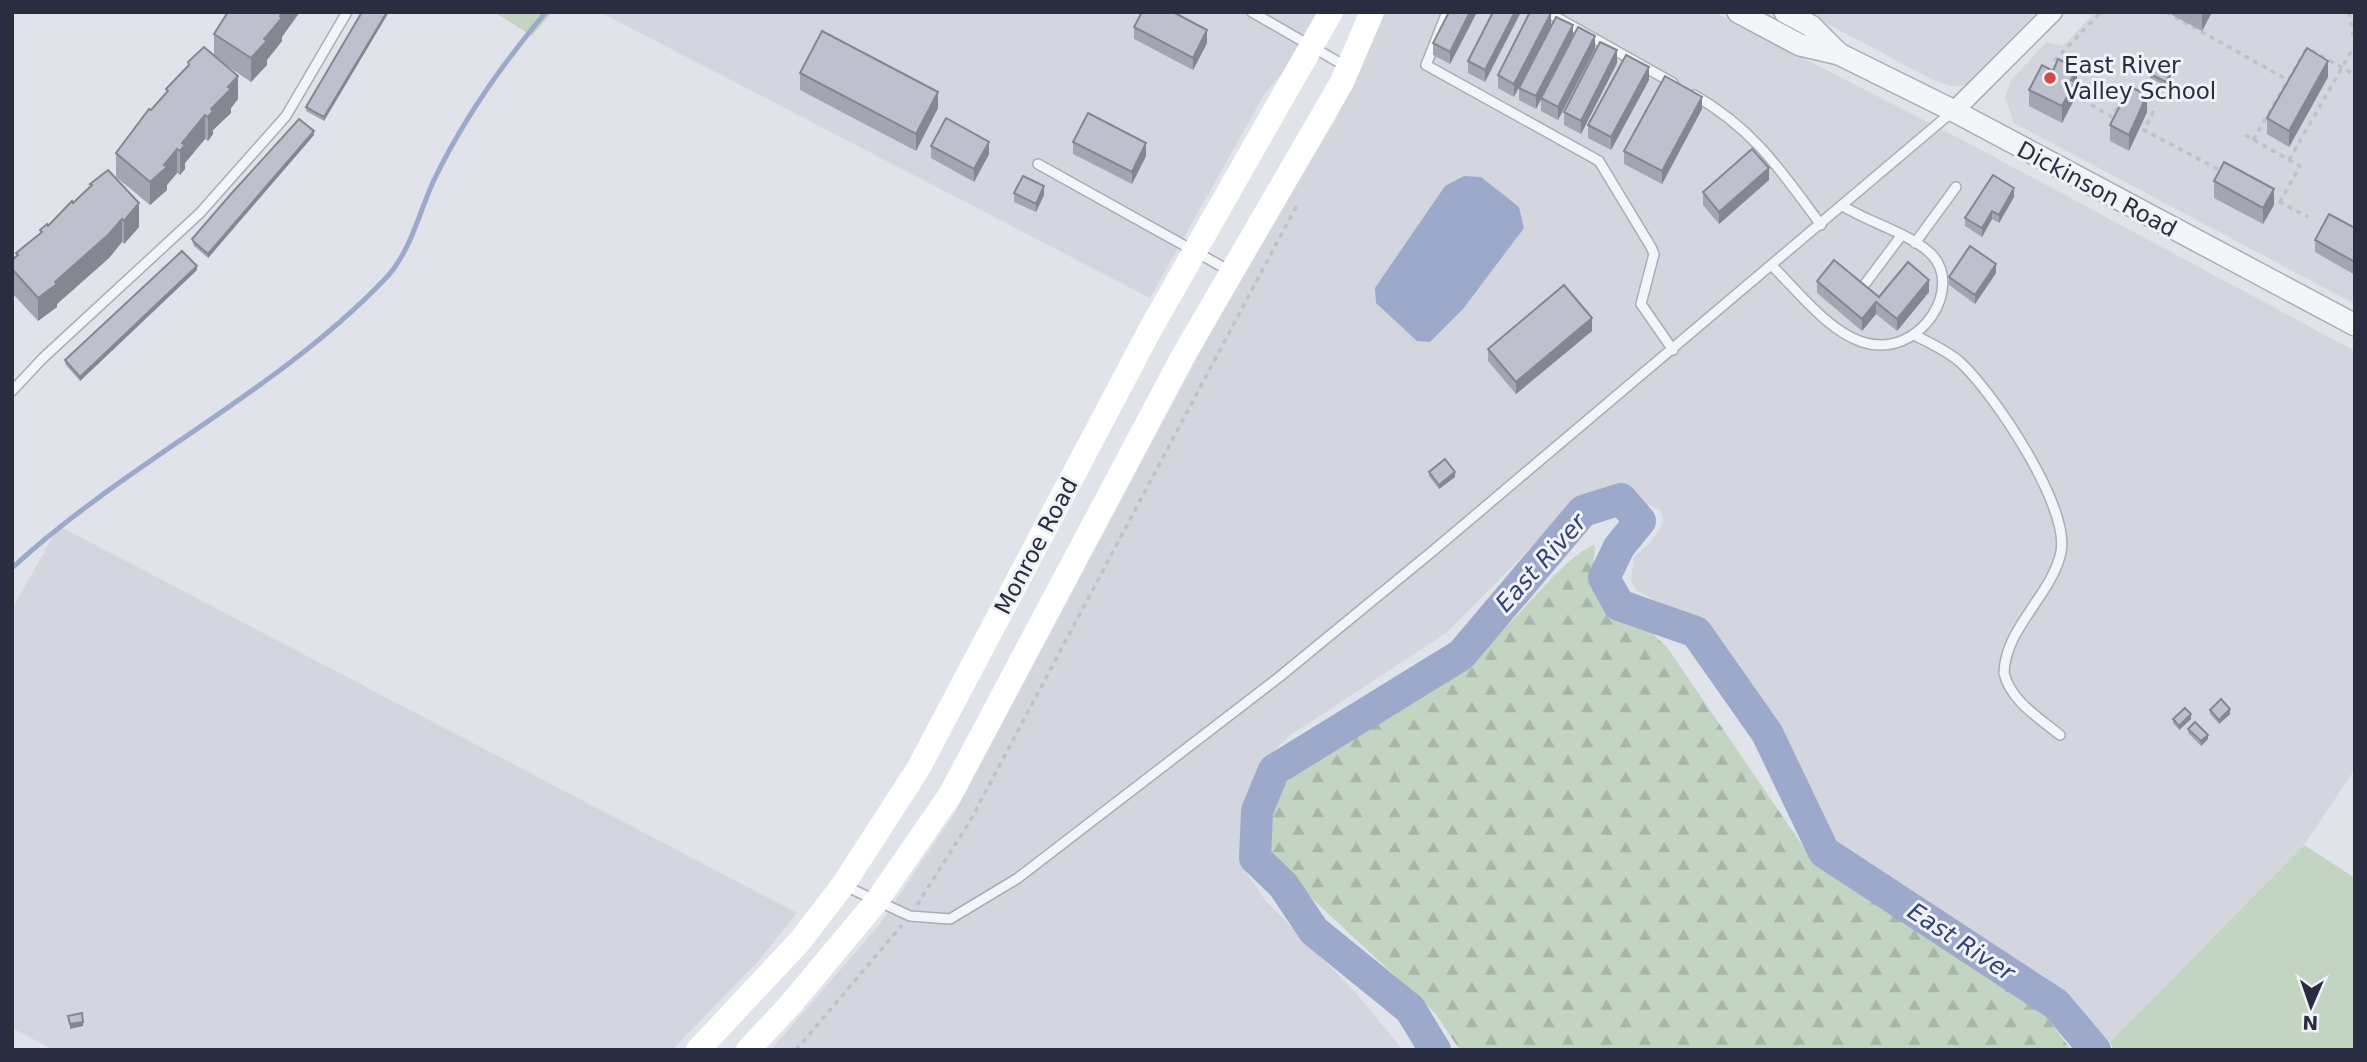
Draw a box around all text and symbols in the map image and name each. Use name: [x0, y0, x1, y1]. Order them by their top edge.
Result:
place label: East River Valley School: [2064, 52, 2216, 104]
marker: East River Valley School: [2042, 70, 2058, 86]
street label: Dickinson Road: [2013, 136, 2181, 242]
street label: Monroe Road: [989, 473, 1083, 619]
water label: East River: [1490, 507, 1594, 618]
water label: East River: [1902, 897, 2021, 988]
north arrow: [2276, 971, 2346, 1041]
text: N: [2302, 1012, 2319, 1034]

